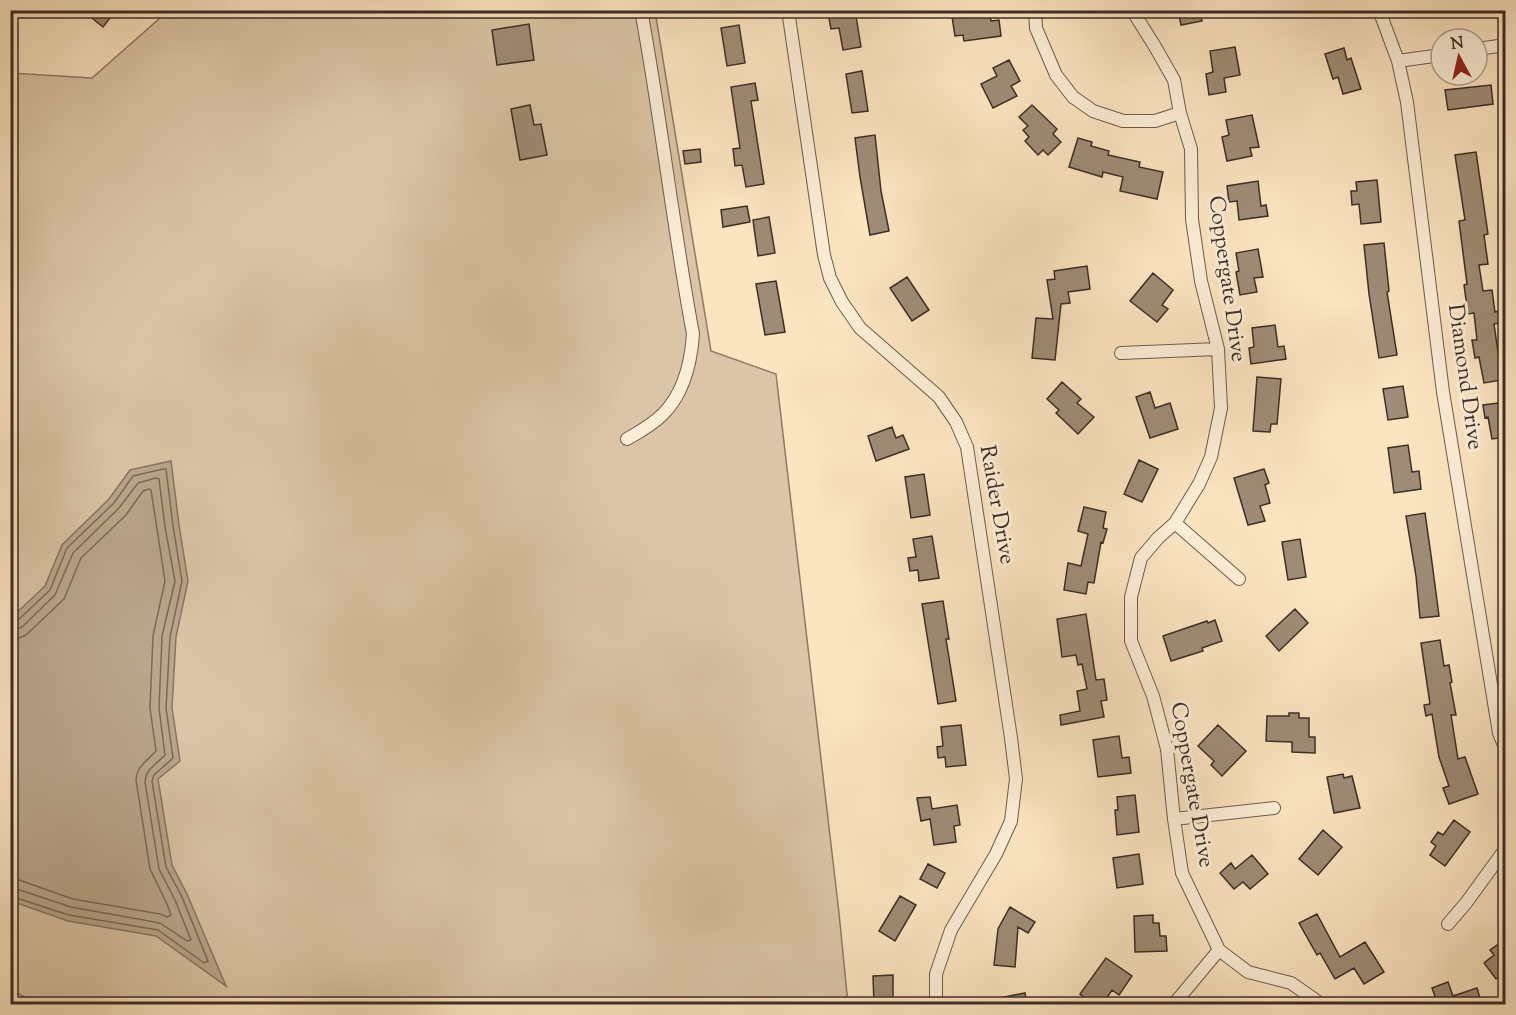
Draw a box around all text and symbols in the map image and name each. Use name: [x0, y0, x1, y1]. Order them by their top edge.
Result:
north arrow: [1429, 27, 1489, 87]
text: N: [1449, 32, 1465, 57]
street label: Coppergate Drive: [1198, 194, 1254, 364]
street label: Diamond Drive: [1438, 302, 1490, 452]
street label: Raider Drive: [970, 443, 1022, 567]
street label: Coppergate Drive: [1161, 700, 1221, 870]

